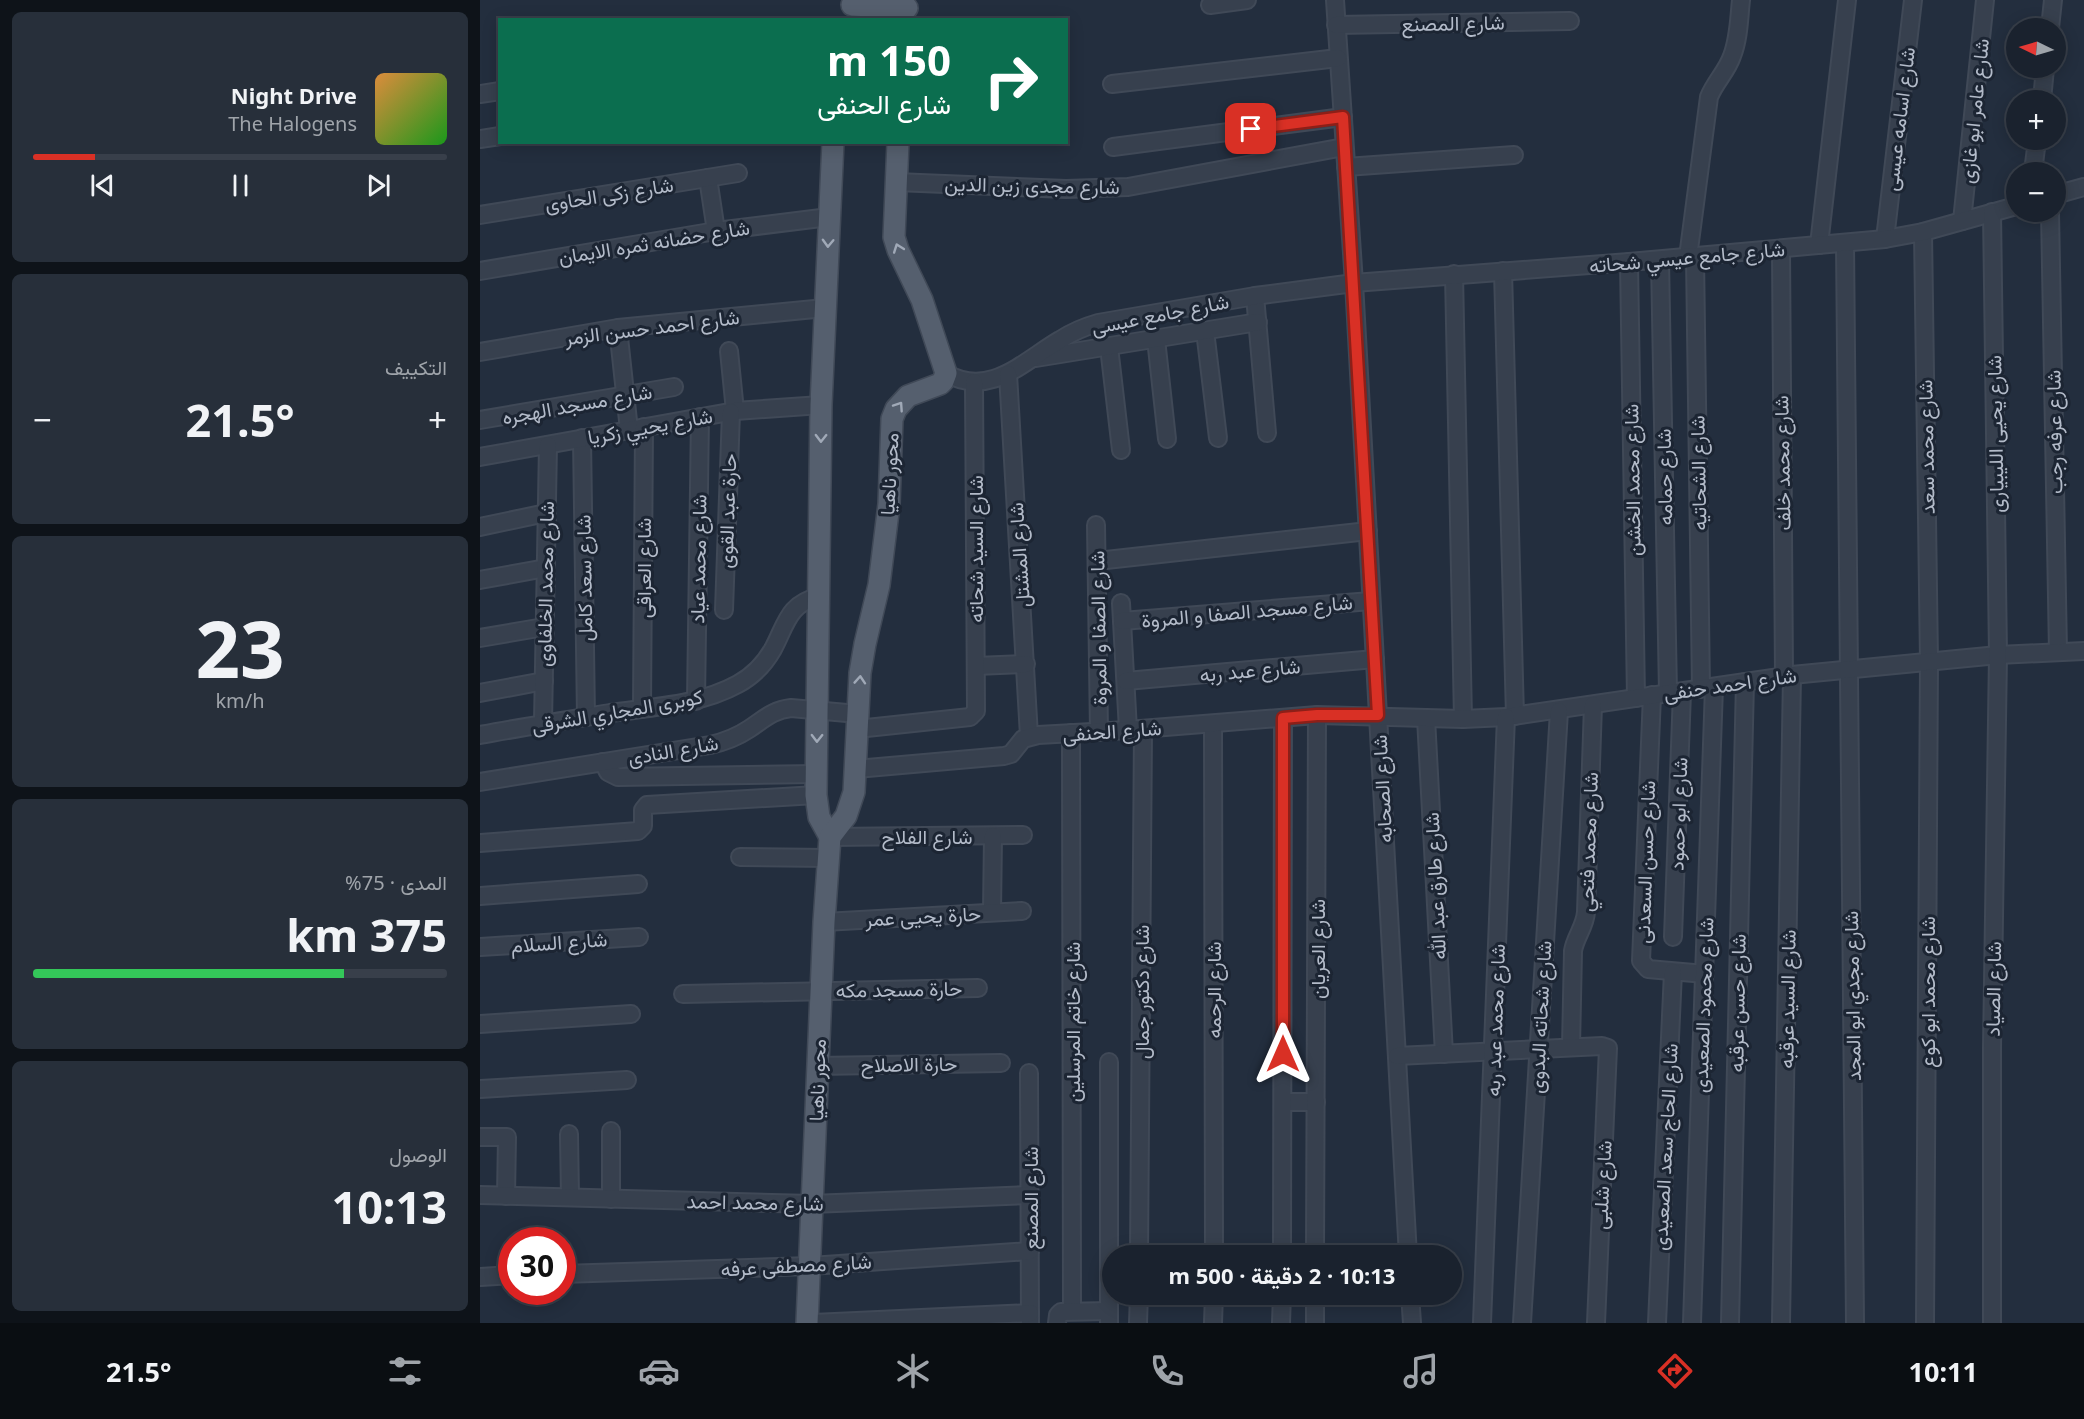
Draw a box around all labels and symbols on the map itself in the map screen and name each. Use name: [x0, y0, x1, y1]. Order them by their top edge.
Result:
street label: شارع المصنع: [1401, 9, 1505, 38]
north arrow: [2006, 18, 2066, 78]
street label: شارع عامر ابو غازى: [1953, 37, 1996, 185]
street label: شارع اسامه عيسى: [1877, 45, 1922, 193]
pin: [1225, 103, 1276, 154]
street label: شارع مجدى زين الدين: [944, 170, 1120, 201]
street label: شارع زكى الحاوى: [543, 171, 675, 218]
street label: شارع حضانه ثمره الايمان: [556, 214, 752, 271]
street label: شارع جامع عيسي شحاته: [1588, 235, 1786, 283]
one-way arrow: [821, 238, 834, 247]
one-way arrow: [892, 243, 905, 254]
street label: شارع جامع عيسى: [1089, 287, 1231, 342]
street label: شارع احمد حسن الزمر: [562, 303, 741, 352]
street label: شارع يحيى الليبيارى: [1980, 355, 2011, 513]
street label: شارع عرفه رجب: [2039, 370, 2070, 494]
street label: شارع مسجد الهجره: [500, 378, 654, 431]
street label: شارع محمد سعد: [1911, 379, 1942, 515]
street label: شارع محمد خلف: [1767, 395, 1798, 531]
street label: شارع يحيي زكريا: [585, 402, 715, 454]
one-way arrow: [892, 402, 903, 413]
street label: شارع محمد الخشن: [1617, 404, 1648, 556]
street label: شارع الشحاتيه: [1683, 415, 1714, 531]
street label: شارع حمامه: [1650, 428, 1679, 526]
street label: محور ناهيا: [873, 432, 905, 516]
one-way arrow: [815, 433, 827, 442]
street label: حارة عبد القوى: [712, 453, 742, 569]
street label: شارع السيد شحاته: [962, 475, 990, 623]
street label: شارع محمد عياد: [683, 494, 714, 624]
street label: شارع محمد الخلفاوى: [530, 501, 561, 667]
street label: شارع المشتل: [1002, 501, 1037, 608]
street label: شارع سعد كامل: [569, 514, 600, 642]
street label: شارع العراقى: [630, 518, 658, 618]
street label: شارع الصفا و المروة: [1083, 550, 1114, 706]
street label: شارع مسجد الصفا و المروة: [1140, 588, 1354, 635]
street label: شارع عبد ربه: [1198, 652, 1302, 689]
street label: شارع احمد حنفى: [1662, 661, 1798, 708]
one-way arrow: [853, 676, 866, 685]
street label: كوبرى المجاري الشرقى: [529, 683, 706, 743]
street label: شارع الحنفى: [1062, 714, 1162, 749]
street label: شارع النادى: [626, 729, 721, 772]
one-way arrow: [811, 733, 823, 742]
street label: شارع الصحابه: [1366, 734, 1399, 844]
street label: شارع ابو حمود: [1663, 757, 1694, 871]
street label: شارع محمد فتحي: [1572, 772, 1608, 913]
street label: شارع حسن السعدنى: [1629, 780, 1662, 944]
street label: شارع طارق عبد الله: [1418, 812, 1453, 960]
street label: شارع الفلاح: [881, 823, 973, 851]
street label: حارة يحيى عمر: [863, 899, 982, 933]
street label: شارع العريان: [1304, 899, 1332, 999]
street label: شارع مجدي ابو المجد: [1837, 910, 1871, 1081]
street label: شارع محمد ابو كوع: [1914, 916, 1942, 1068]
street label: شارع محمود الصعيدى: [1686, 917, 1721, 1093]
street label: شارع السلام: [510, 925, 608, 960]
street label: شارع دكتور جمال: [1128, 925, 1156, 1059]
street label: شارع السيد عرقبه: [1772, 929, 1803, 1069]
street label: شارع حسن عرقبه: [1722, 933, 1753, 1073]
street label: شارع شحاته البدوى: [1523, 940, 1558, 1094]
street label: شارع الرحمه: [1200, 941, 1228, 1039]
street label: شارع الصياد: [1979, 941, 2008, 1037]
street label: شارع خاتم المرسلين: [1059, 942, 1087, 1102]
street label: شارع محمد عبد ربه: [1479, 943, 1512, 1097]
street label: حارة مسجد مكه: [835, 974, 963, 1004]
position arrow: [1251, 1022, 1315, 1086]
street label: محور ناهيا: [802, 1038, 832, 1122]
street label: شارع الحاج سعد الصعيدى: [1646, 1043, 1685, 1251]
street label: حارة الاصلاح: [860, 1050, 958, 1079]
street label: شارع شلبى: [1586, 1140, 1619, 1230]
street label: شارع المصنع: [1017, 1146, 1045, 1250]
street label: شارع محمد احمد: [686, 1187, 824, 1218]
speed limit sign: 30: [498, 1227, 576, 1305]
street label: شارع مصطفى عرفه: [720, 1248, 872, 1283]

